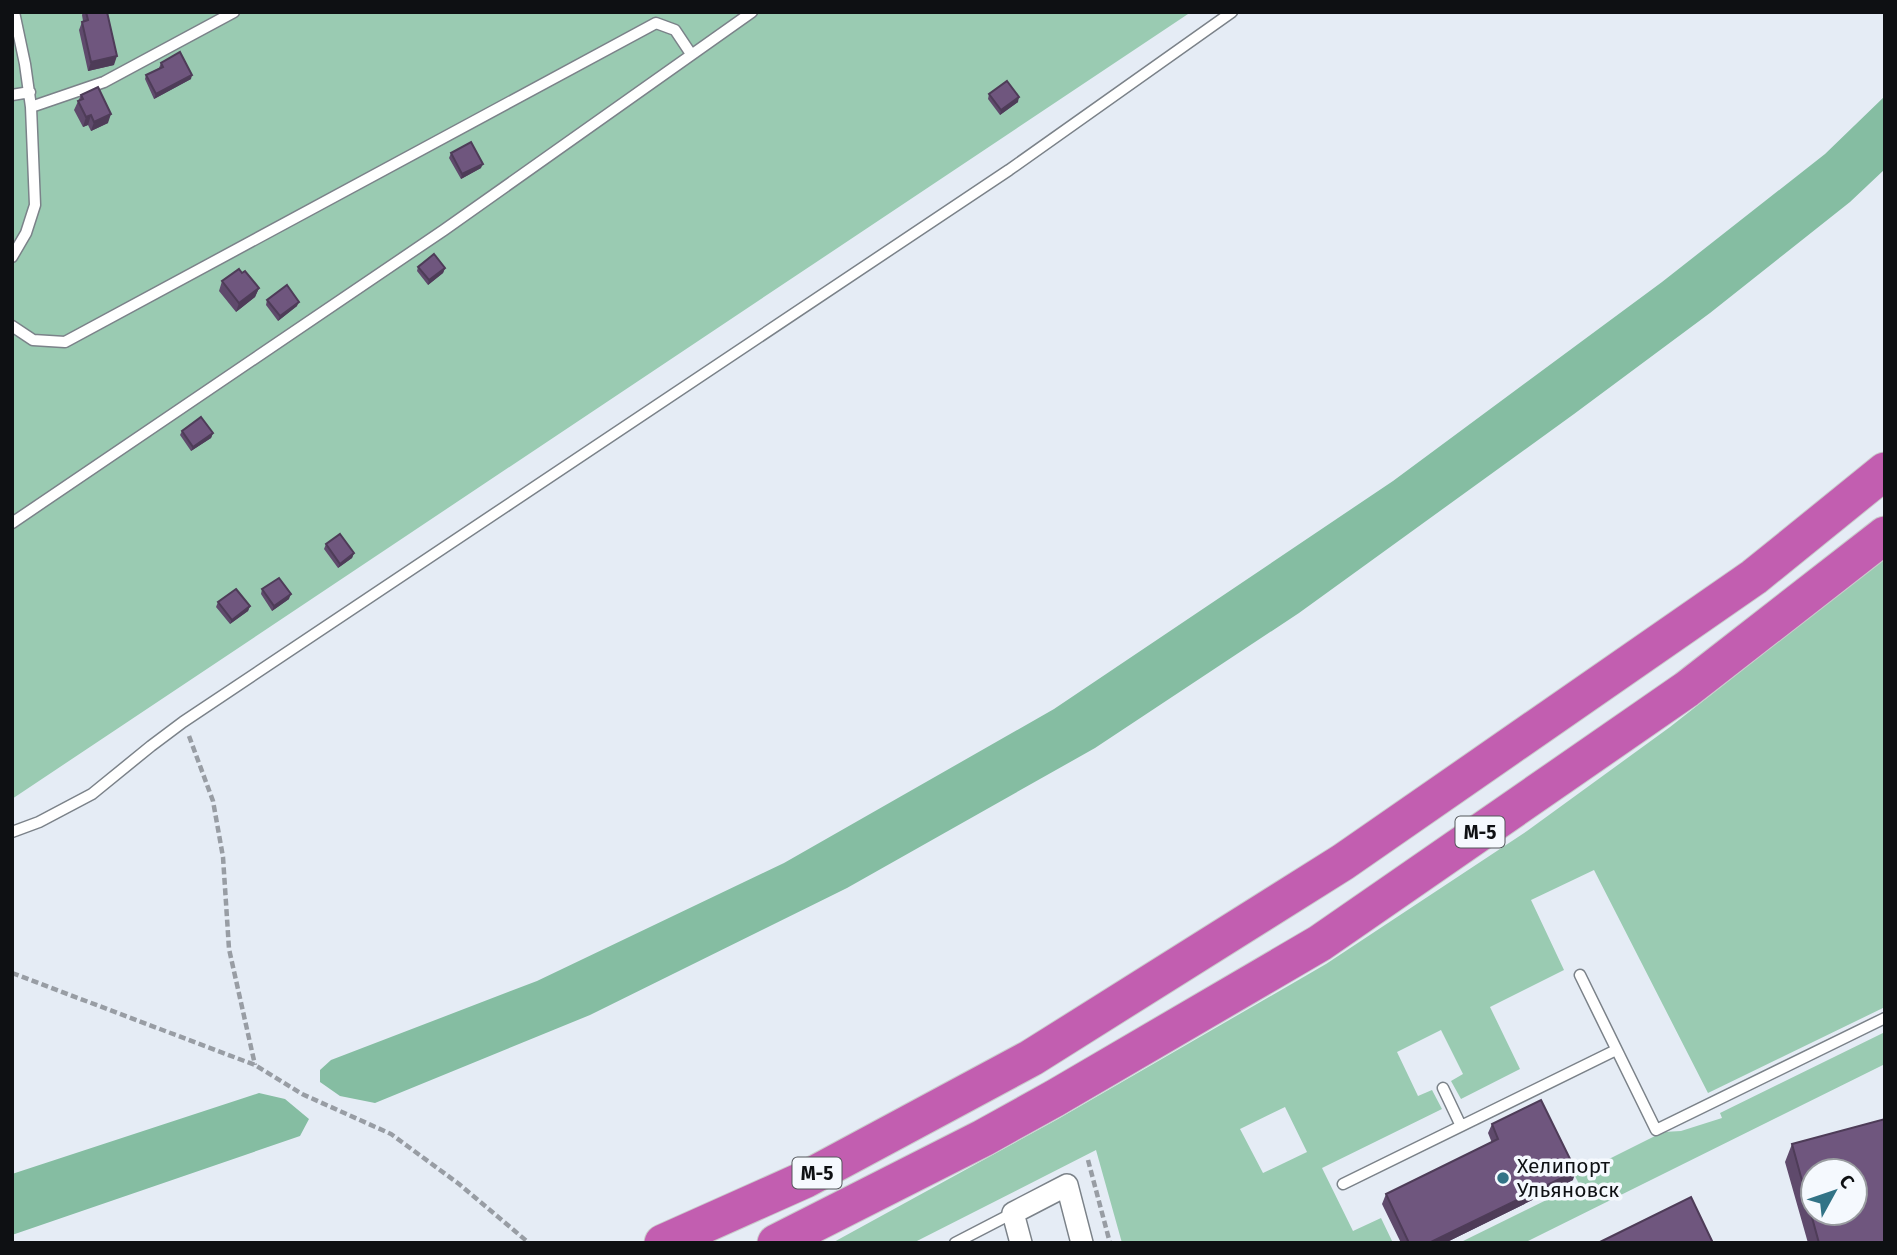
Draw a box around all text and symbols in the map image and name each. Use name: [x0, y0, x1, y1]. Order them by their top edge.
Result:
road number: М-5: [1456, 817, 1504, 848]
place label: Хелипорт Ульяновск: [1517, 1153, 1619, 1203]
north arrow: [1799, 1157, 1869, 1227]
road number: М-5: [792, 1158, 842, 1189]
marker: Хелипорт Ульяновск: [1495, 1170, 1511, 1186]
text: С: [1834, 1170, 1859, 1193]

